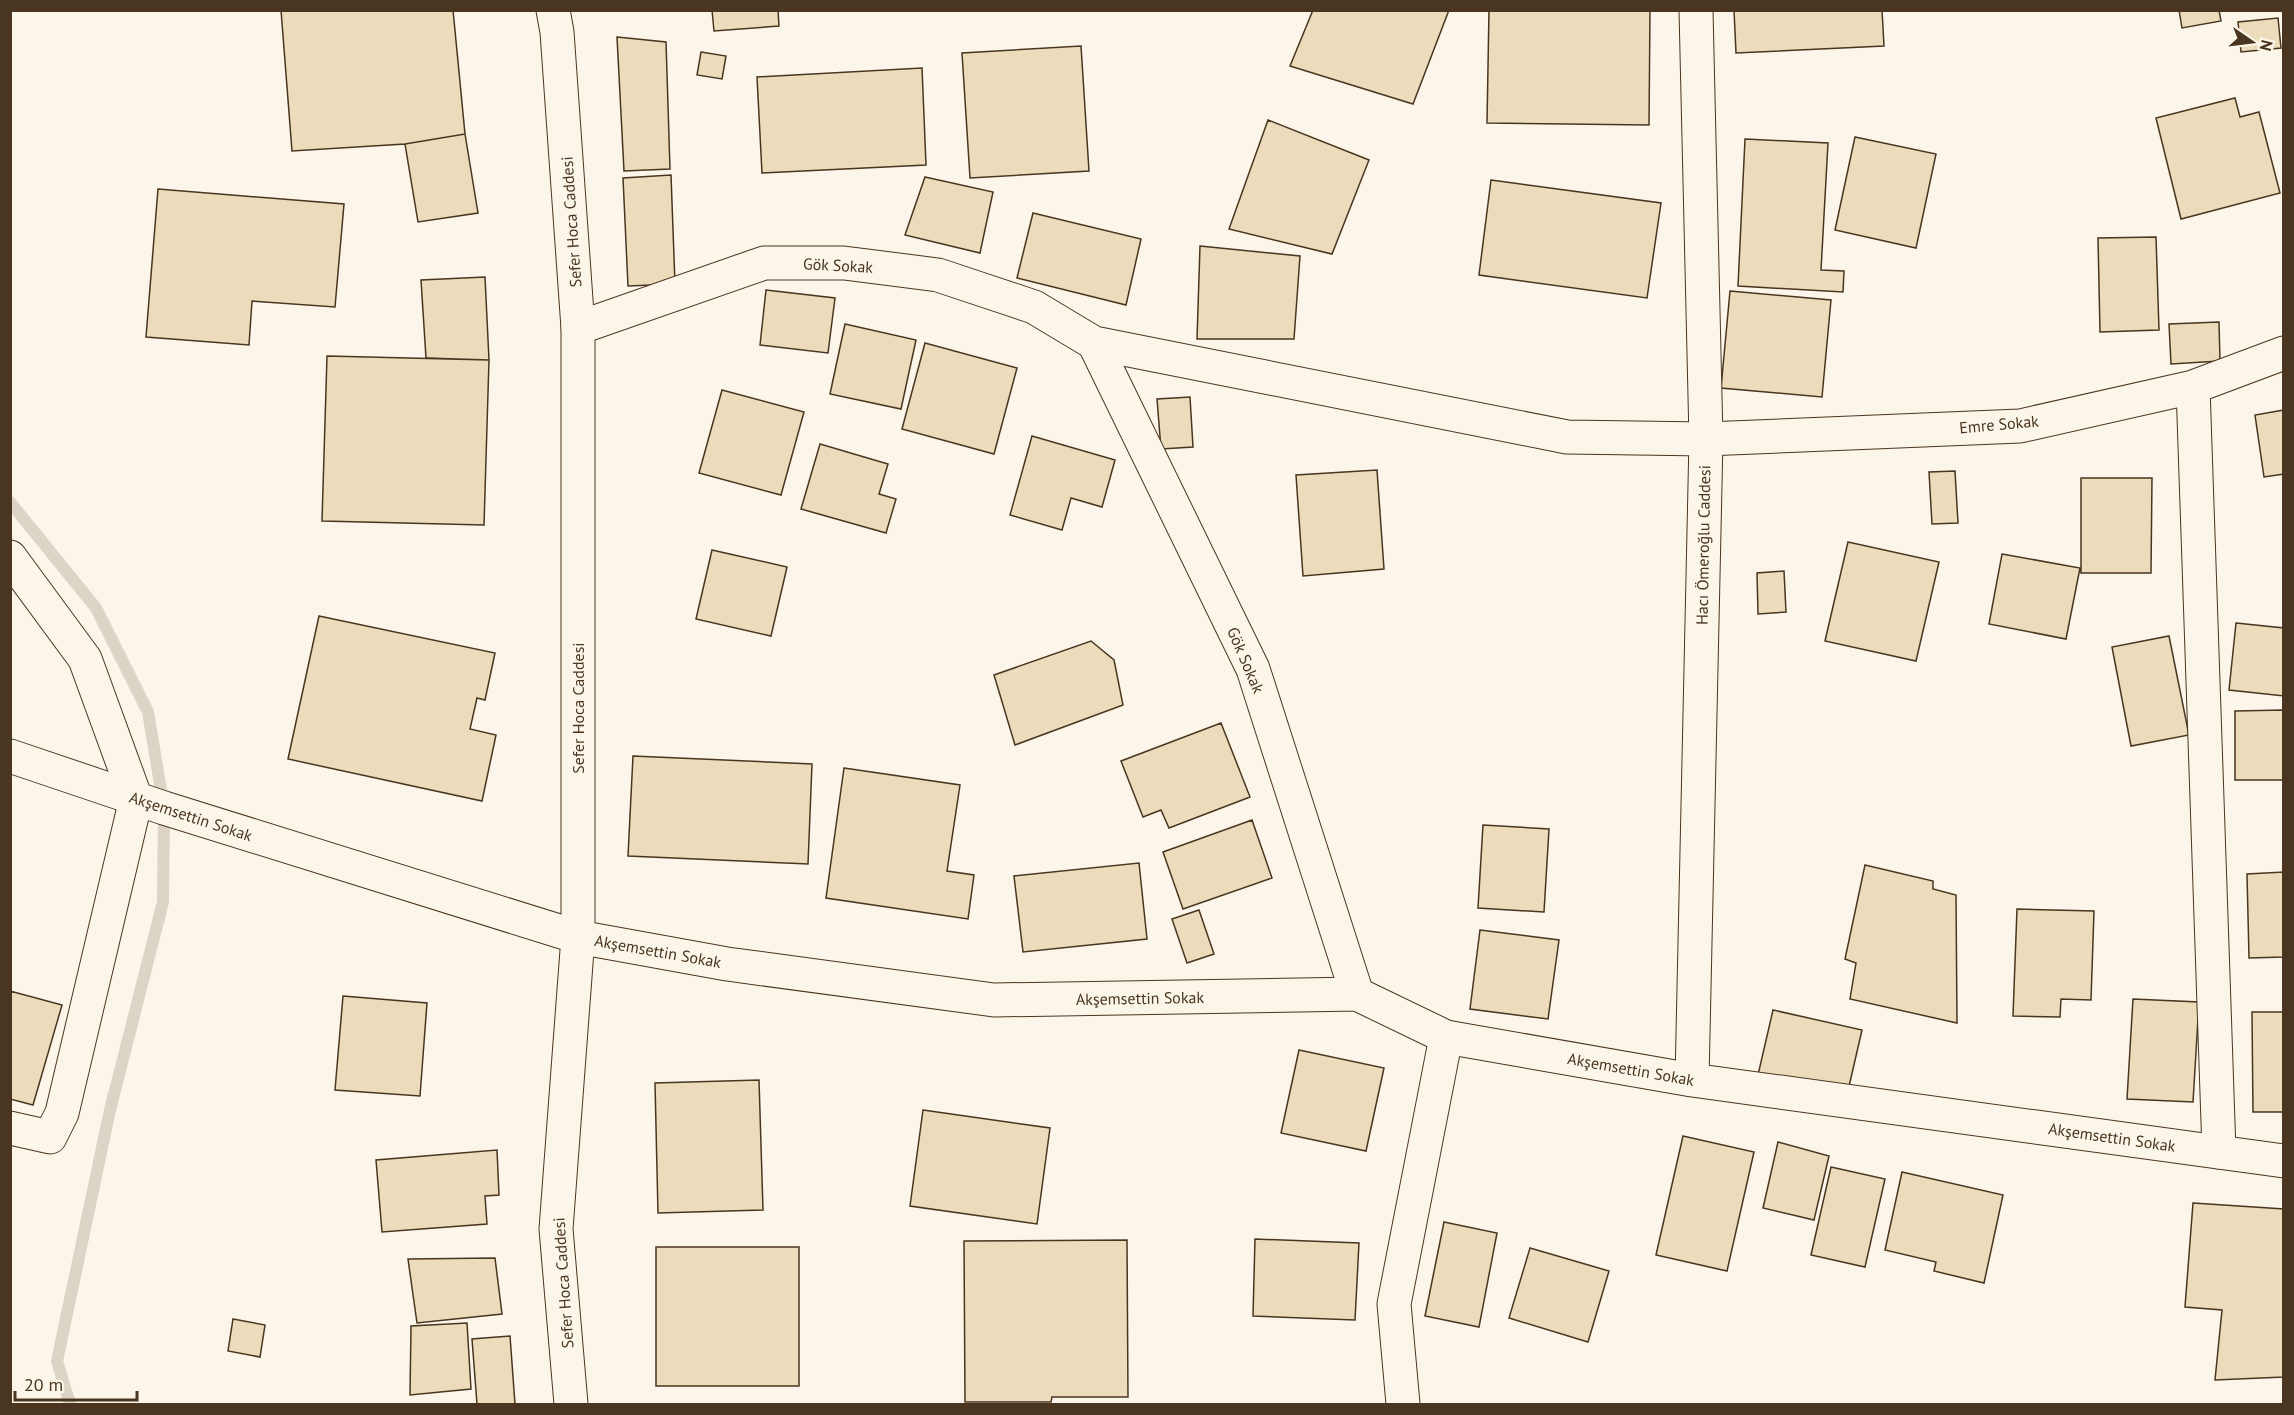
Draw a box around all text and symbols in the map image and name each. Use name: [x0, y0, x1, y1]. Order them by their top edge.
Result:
north arrow: [2222, 12, 2282, 72]
text: N: [2256, 38, 2278, 53]
street label: Sefer Hoca Caddesi: [556, 156, 586, 288]
street label: Gök Sokak: [802, 253, 874, 277]
street label: Emre Sokak: [1958, 411, 2040, 437]
street label: Hacı Ömeroğlu Caddesi: [1692, 465, 1714, 625]
street label: Gök Sokak: [1223, 624, 1269, 697]
street label: Sefer Hoca Caddesi: [568, 642, 588, 774]
street label: Akşemsettin Sokak: [127, 787, 255, 845]
street label: Akşemsettin Sokak: [593, 930, 723, 972]
street label: Akşemsettin Sokak: [1076, 987, 1205, 1009]
street label: Akşemsettin Sokak: [1566, 1048, 1696, 1090]
street label: Akşemsettin Sokak: [2047, 1118, 2177, 1156]
street label: Sefer Hoca Caddesi: [548, 1217, 578, 1349]
scale bar: [15, 1364, 136, 1402]
text: 20 m: [24, 1373, 63, 1396]

